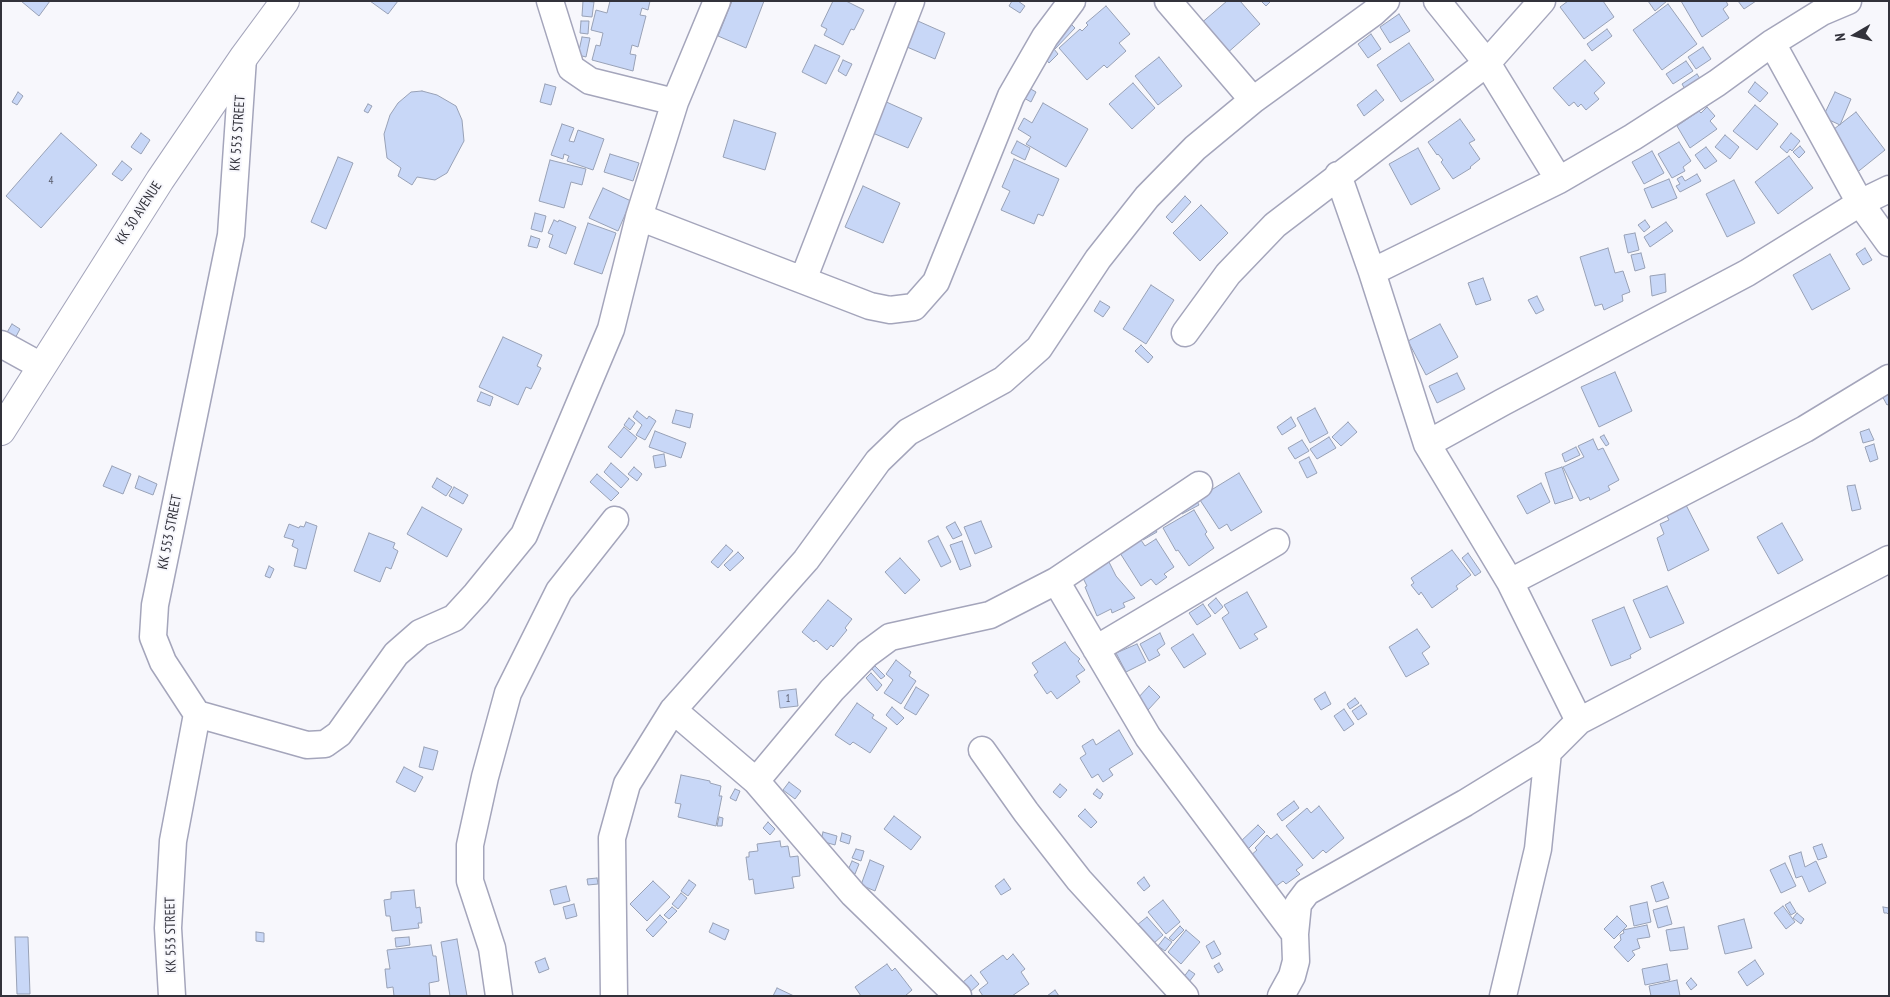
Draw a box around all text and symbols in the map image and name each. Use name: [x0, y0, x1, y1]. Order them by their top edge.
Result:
north arrow: [1830, 10, 1880, 60]
text: N: [1831, 32, 1850, 42]
street label: KK 553 STREET: [227, 95, 249, 171]
house number: 4: [49, 174, 53, 188]
street label: KK 30 AVENUE: [112, 178, 166, 248]
street label: KK 553 STREET: [155, 493, 185, 571]
house number: 1: [786, 692, 790, 706]
street label: KK 553 STREET: [162, 897, 180, 973]

